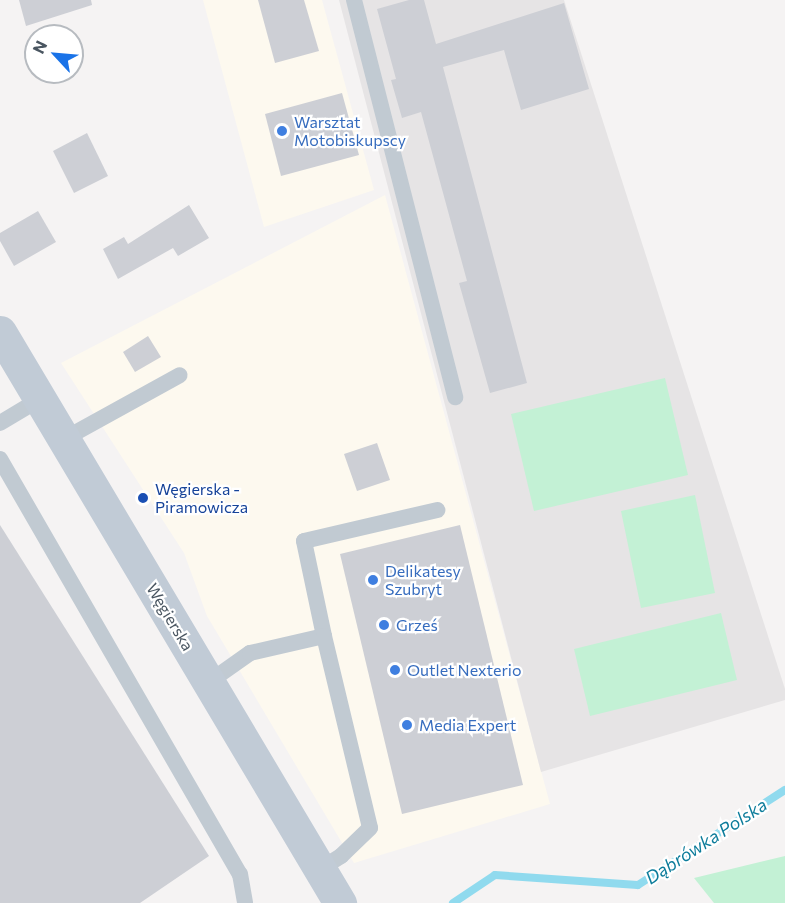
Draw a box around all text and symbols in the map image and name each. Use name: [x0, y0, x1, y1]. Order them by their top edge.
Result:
north arrow: [24, 24, 84, 84]
text: N: [28, 37, 50, 56]
place label: Warsztat Motobiskupscy: [294, 112, 406, 150]
marker: Warsztat Motobiskupscy: [275, 124, 289, 138]
place label: Węgierska - Piramowicza: [155, 479, 248, 517]
marker: Węgierska - Piramowicza: [136, 491, 150, 505]
place label: Delikatesy Szubryt: [385, 561, 461, 599]
marker: Delikatesy Szubryt: [366, 573, 380, 587]
street label: Węgierska: [142, 580, 198, 654]
place label: Grześ: [396, 615, 438, 635]
marker: Grześ: [377, 618, 391, 632]
place label: Outlet Nexterio: [407, 660, 522, 680]
marker: Outlet Nexterio: [388, 663, 402, 677]
place label: Media Expert: [419, 715, 516, 735]
marker: Media Expert: [400, 718, 414, 732]
water label: Dąbrówka Polska: [641, 794, 771, 888]

